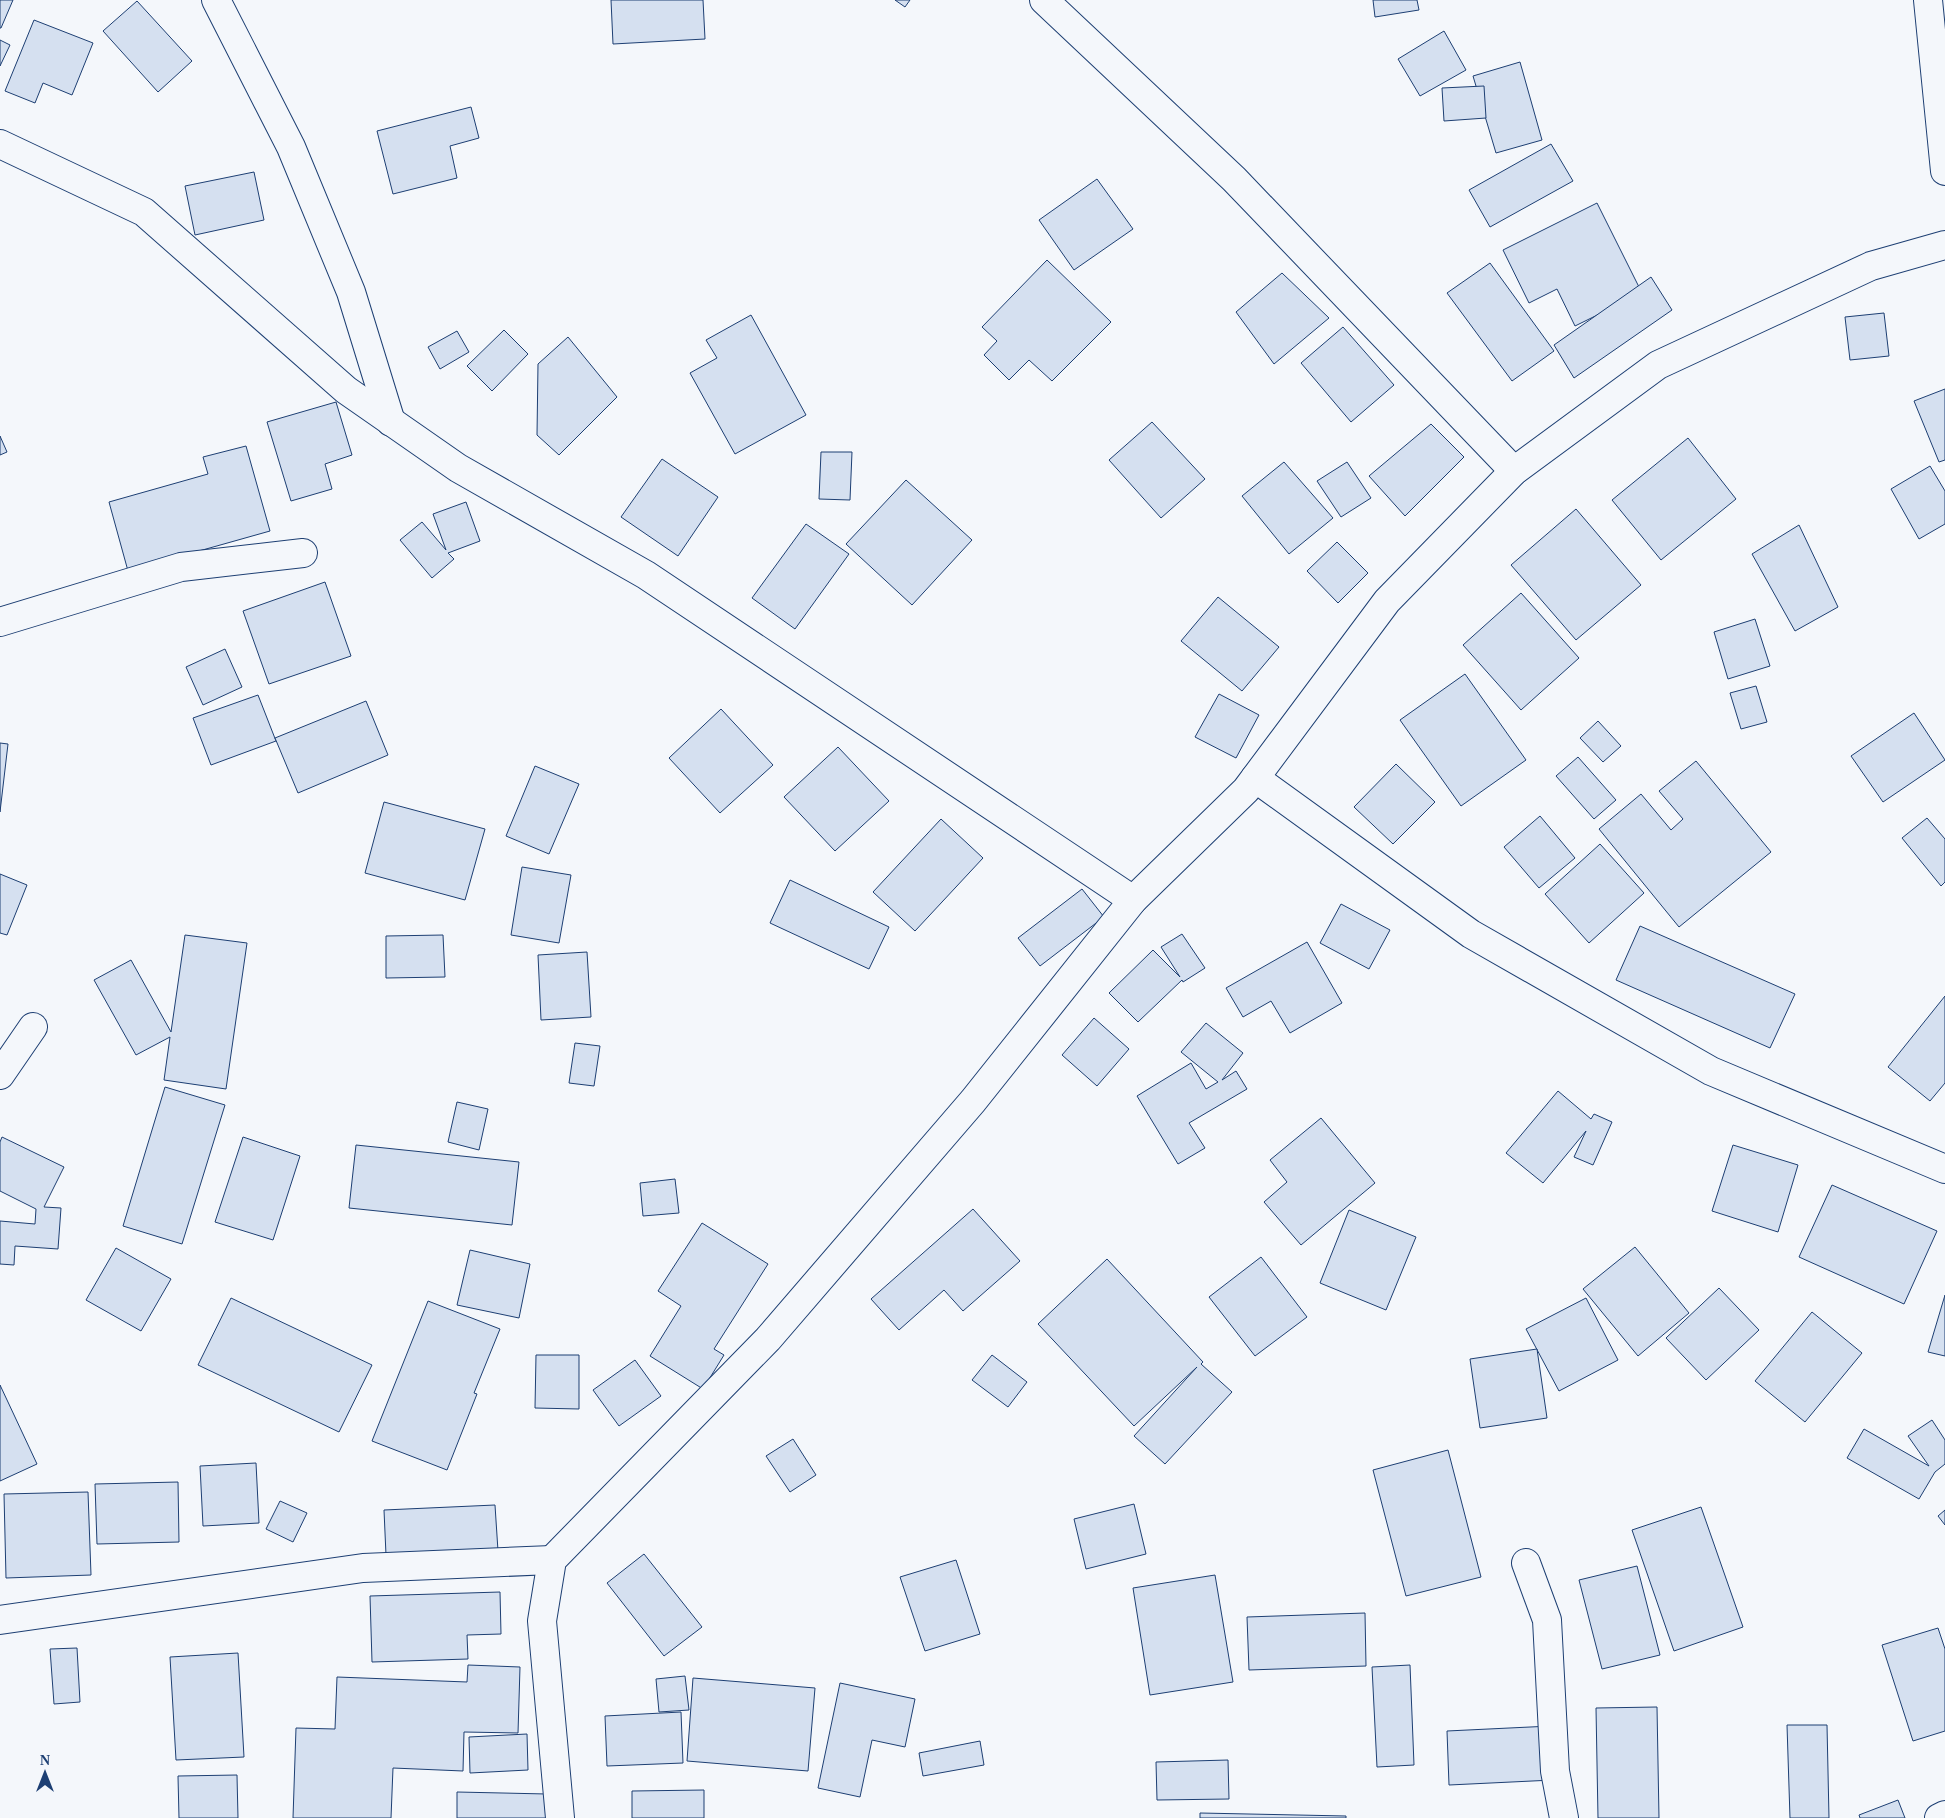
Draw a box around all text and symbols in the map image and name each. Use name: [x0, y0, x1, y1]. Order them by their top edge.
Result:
north arrow: [20, 1748, 70, 1798]
text: N: [40, 1753, 50, 1768]

